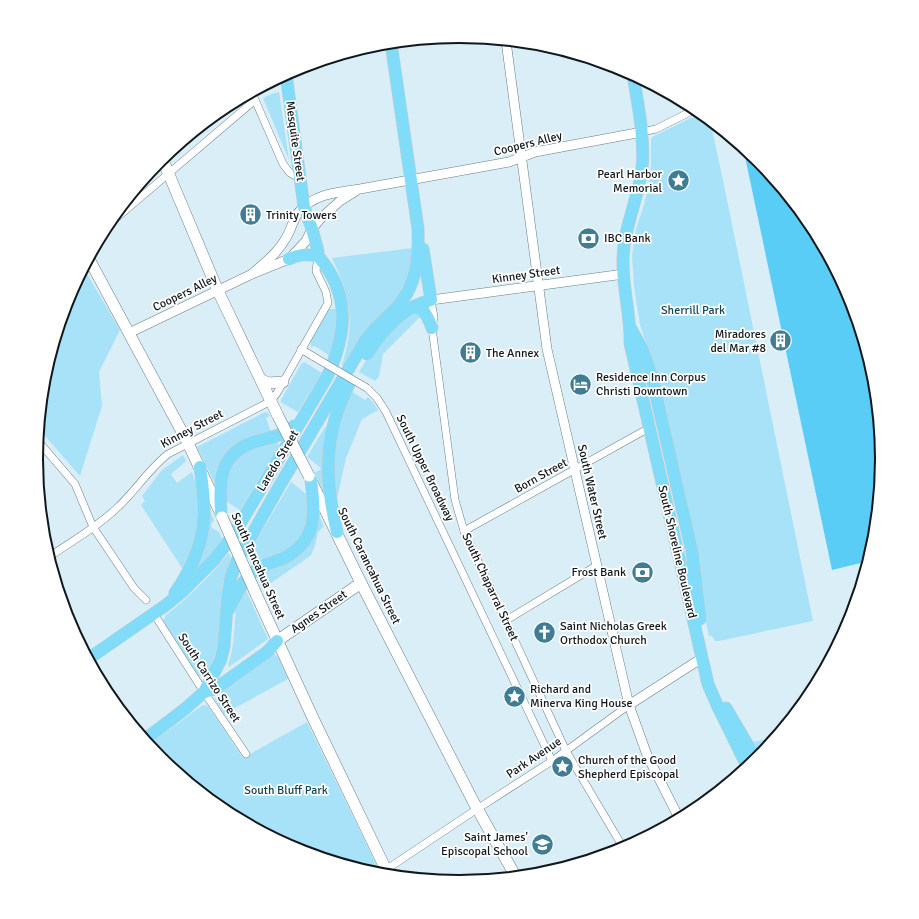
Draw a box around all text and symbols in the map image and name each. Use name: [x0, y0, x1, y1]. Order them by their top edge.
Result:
street label: Mesquite Street: [282, 100, 308, 182]
street label: Coopers Alley: [492, 128, 564, 160]
place label: Pearl Harbor Memorial: [597, 167, 663, 196]
place icon: Pearl Harbor Memorial: [665, 168, 691, 194]
building icon: Trinity Towers: [238, 202, 264, 228]
place label: Trinity Towers: [266, 208, 337, 223]
bank icon: IBC Bank: [575, 225, 601, 251]
place label: IBC Bank: [604, 231, 651, 246]
street label: Kinney Street: [491, 263, 561, 287]
street label: Coopers Alley: [150, 271, 220, 315]
park label: Sherrill Park: [661, 303, 725, 318]
place label: Miradores del Mar #8: [710, 327, 766, 356]
building icon: Miradores del Mar #8: [768, 328, 794, 354]
building icon: The Annex: [457, 340, 483, 366]
place label: The Annex: [486, 346, 540, 361]
place label: Residence Inn Corpus Christi Downtown: [596, 370, 706, 399]
hotel icon: Residence Inn Corpus Christi Downtown: [568, 371, 594, 397]
street label: Kinney Street: [158, 406, 226, 452]
street label: South Upper Broadway: [393, 412, 457, 524]
street label: Laredo Street: [254, 428, 302, 494]
street label: South Water Street: [574, 443, 610, 541]
street label: Born Street: [512, 455, 570, 497]
street label: South Shoreline Boulevard: [654, 484, 700, 620]
street label: South Carancahua Street: [334, 505, 404, 627]
street label: South Tancahua Street: [228, 510, 288, 622]
street label: South Chaparral Street: [458, 531, 522, 643]
bank icon: Frost Bank: [629, 559, 655, 585]
place label: Frost Bank: [572, 565, 626, 580]
street label: Agnes Street: [288, 587, 350, 637]
place label: Saint Nicholas Greek Orthodox Church: [560, 619, 667, 648]
church icon: Saint Nicholas Greek Orthodox Church: [532, 620, 558, 646]
street label: South Carrizo Street: [174, 630, 244, 726]
place label: Richard and Minerva King House: [530, 682, 633, 711]
place icon: Richard and Minerva King House: [502, 683, 528, 709]
street label: Park Avenue: [504, 734, 564, 782]
place label: Church of the Good Shepherd Episcopal: [578, 753, 679, 782]
place icon: Church of the Good Shepherd Episcopal: [549, 754, 575, 780]
park label: South Bluff Park: [244, 783, 328, 798]
place label: Saint James' Episcopal School: [441, 830, 528, 859]
school or university icon: Saint James' Episcopal School: [530, 831, 556, 857]

